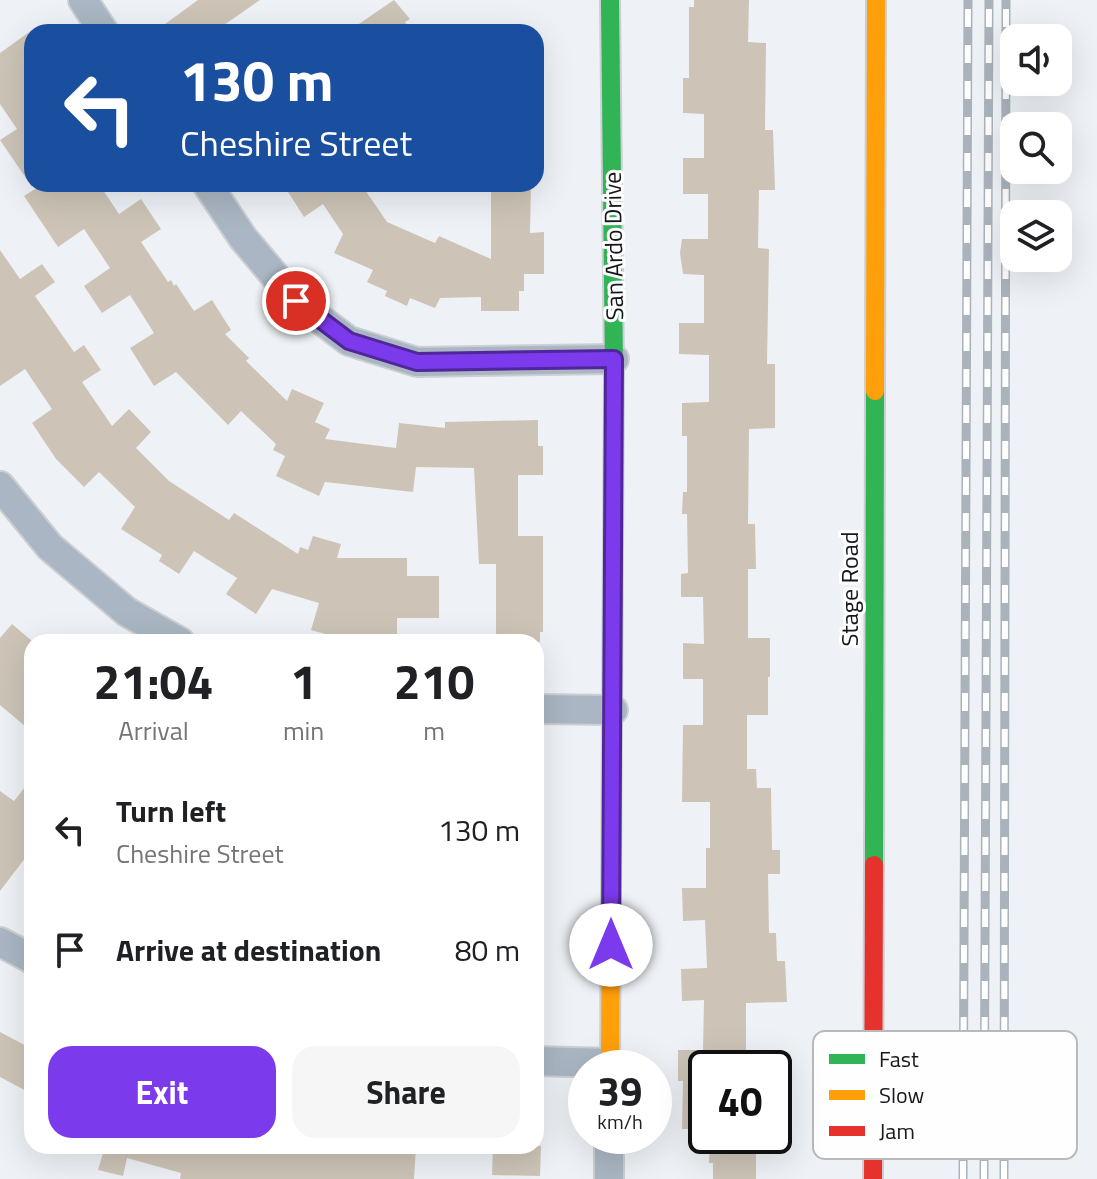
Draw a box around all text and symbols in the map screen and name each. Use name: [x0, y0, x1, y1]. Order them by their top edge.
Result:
map controls: [1000, 24, 1072, 272]
button: sound: [1000, 24, 1072, 96]
text: 130 m: [180, 38, 333, 123]
icon: left: [48, 56, 152, 160]
button: search: [1000, 112, 1072, 184]
text: Cheshire Street: [180, 115, 412, 170]
street label: San Ardo Drive: [594, 171, 632, 321]
button: layers: [1000, 200, 1072, 272]
pin: [262, 267, 330, 335]
icon: arrive: [274, 279, 318, 323]
street label: Stage Road: [831, 532, 867, 646]
text: 21:04: [94, 645, 213, 718]
text: 1: [290, 645, 317, 718]
text: 210: [394, 645, 474, 718]
text: Arrival: [118, 711, 189, 750]
text: min: [283, 711, 324, 750]
text: m: [423, 711, 445, 750]
text: Turn left: [116, 788, 226, 834]
text: 130 m: [438, 807, 520, 853]
icon: left: [48, 808, 92, 852]
text: Cheshire Street: [116, 834, 284, 873]
position arrow: [569, 903, 653, 987]
text: Arrive at destination: [116, 927, 381, 973]
text: 80 m: [455, 927, 520, 973]
icon: arrive: [48, 928, 92, 972]
legend: [813, 1031, 1077, 1159]
text: Fast: [879, 1042, 919, 1076]
button: Exit: [48, 1046, 276, 1138]
button: Share: [292, 1046, 520, 1138]
speed limit sign: 40: [688, 1050, 792, 1154]
text: 39: [598, 1061, 642, 1122]
text: Slow: [879, 1078, 925, 1112]
text: km/h: [597, 1106, 643, 1137]
text: Jam: [879, 1114, 915, 1148]

